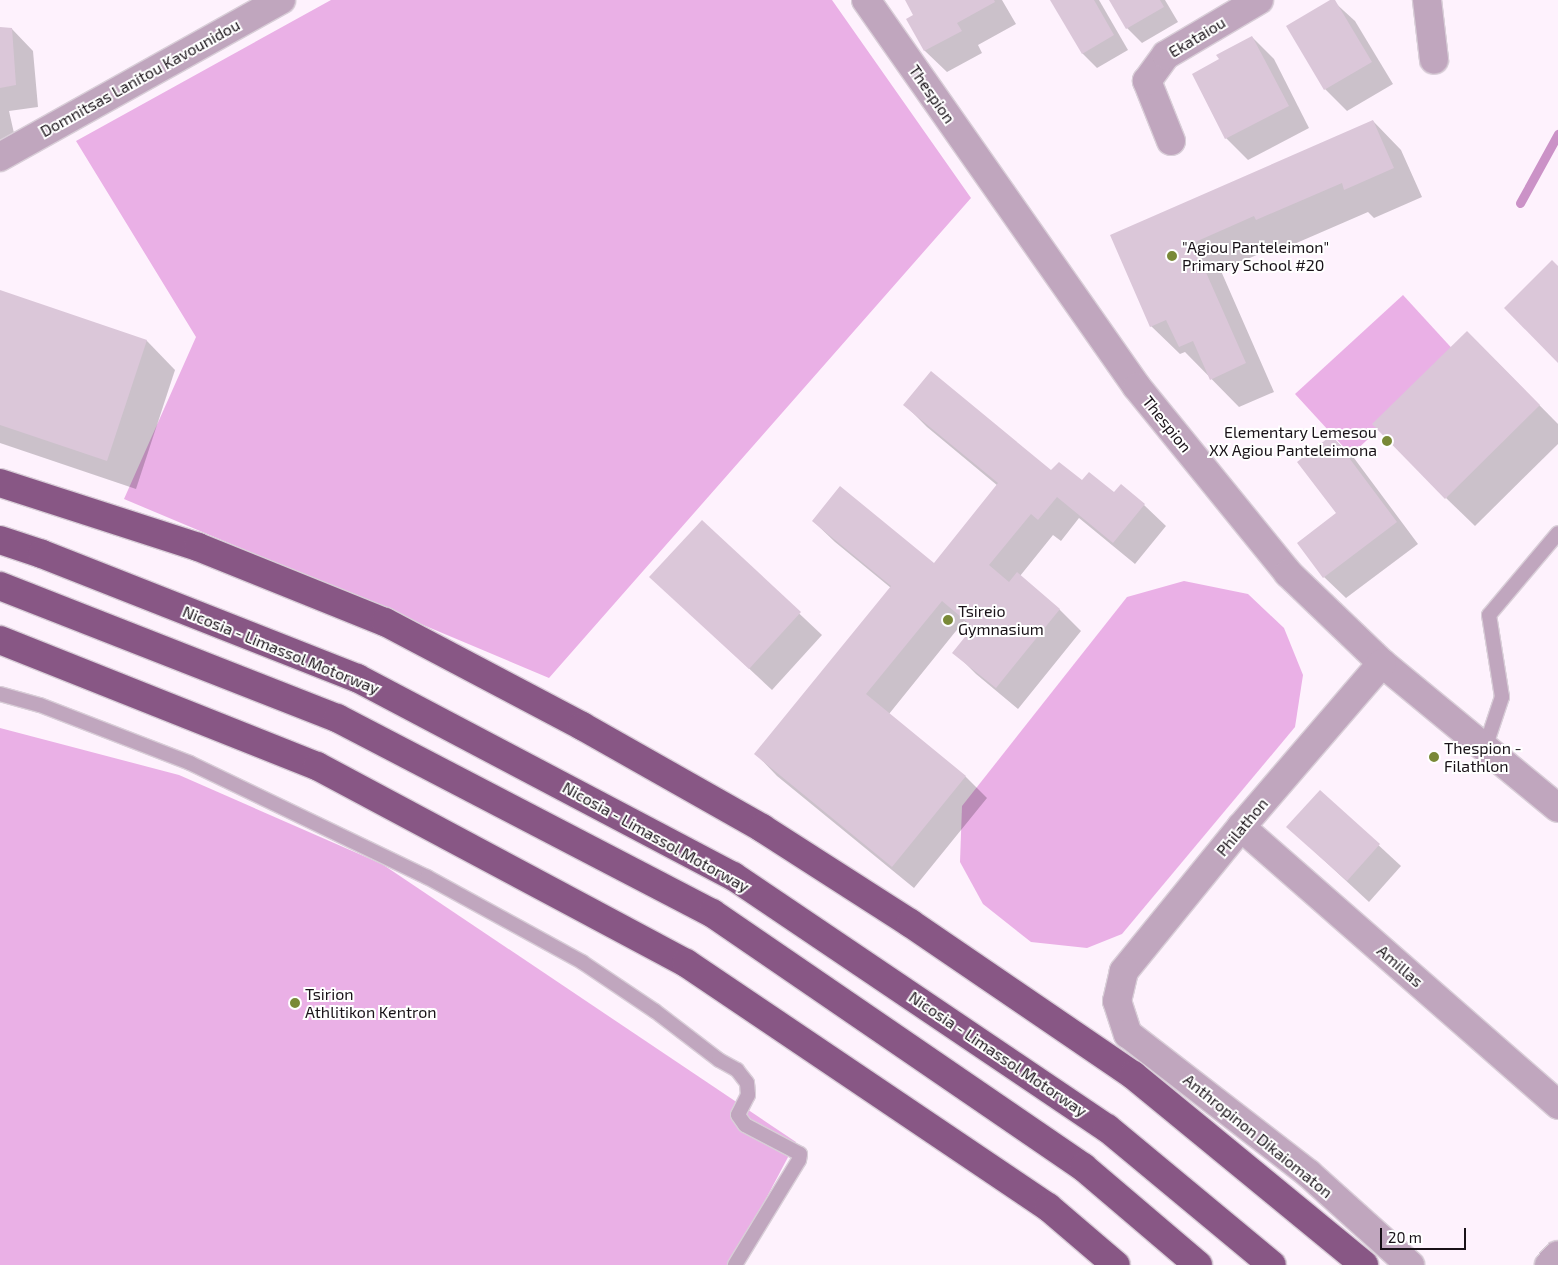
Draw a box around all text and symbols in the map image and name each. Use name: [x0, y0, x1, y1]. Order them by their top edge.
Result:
street label: Ekataiou: [1165, 13, 1229, 61]
street label: Domnitsas Lanitou Kavounidou: [37, 15, 243, 141]
street label: Thespion: [905, 61, 959, 127]
place label: "Agiou Panteleimon" Primary School #20: [1182, 237, 1329, 275]
marker: "Agiou Panteleimon" Primary School #20: [1166, 250, 1178, 262]
street label: Thespion: [1138, 392, 1196, 456]
place label: Elementary Lemesou XX Agiou Panteleimona: [1209, 422, 1377, 460]
marker: Elementary Lemesou XX Agiou Panteleimona: [1381, 435, 1393, 447]
place label: Tsireio Gymnasium: [958, 601, 1044, 639]
street label: Nicosia - Limassol Motorway: [180, 602, 382, 698]
marker: Tsireio Gymnasium: [942, 614, 954, 626]
place label: Thespion - Filathlon: [1444, 738, 1522, 776]
marker: Thespion - Filathlon: [1428, 751, 1440, 763]
street label: Nicosia - Limassol Motorway: [559, 777, 753, 897]
street label: Philathon: [1212, 794, 1272, 860]
street label: Amillas: [1373, 941, 1427, 991]
place label: Tsirion Athlitikon Kentron: [305, 984, 437, 1022]
street label: Nicosia - Limassol Motorway: [905, 987, 1091, 1121]
marker: Tsirion Athlitikon Kentron: [289, 997, 301, 1009]
street label: Anthropinon Dikaiomaton: [1180, 1070, 1336, 1202]
scale bar: [1383, 1218, 1469, 1250]
text: 20 m: [1388, 1228, 1422, 1246]

